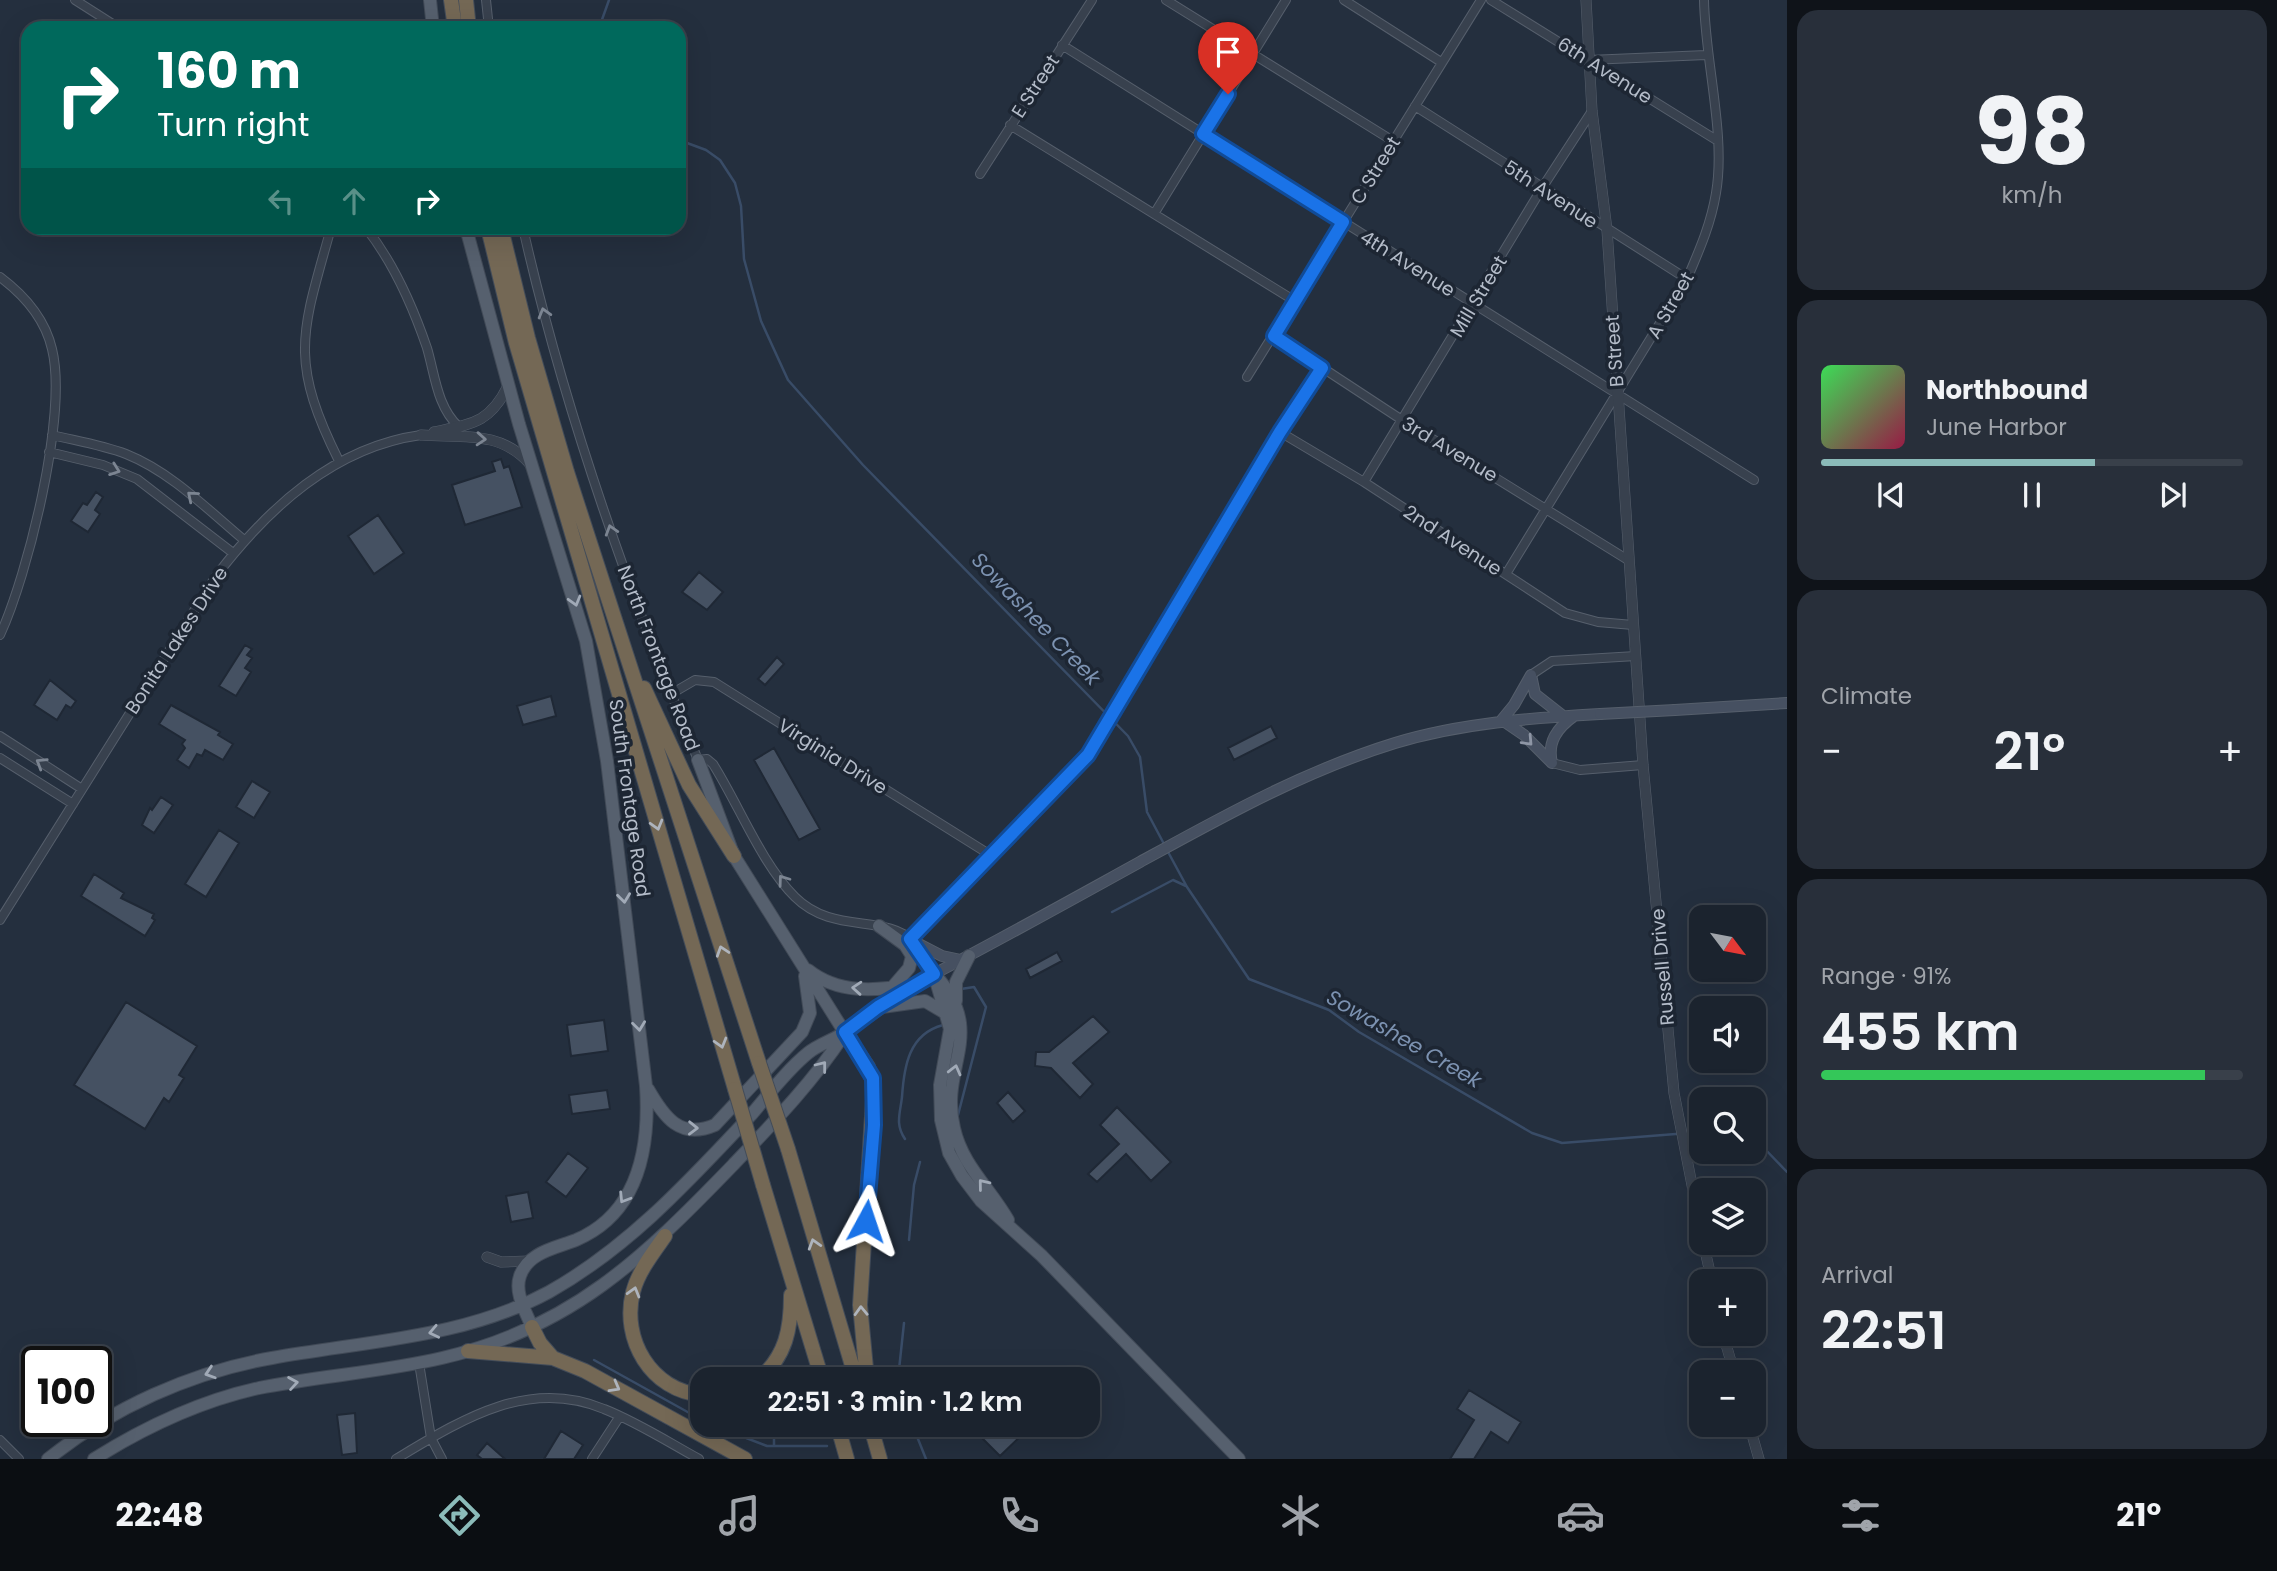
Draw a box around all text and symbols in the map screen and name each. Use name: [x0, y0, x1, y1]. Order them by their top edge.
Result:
pin: [1198, 22, 1258, 94]
street label: 6th Avenue: [1552, 30, 1657, 110]
icon: arrive: [1209, 33, 1247, 71]
text: 160 m: [157, 37, 301, 105]
icon: right: [42, 49, 133, 140]
street label: E Street: [1005, 49, 1066, 123]
text: 98: [1975, 68, 2089, 196]
text: Turn right: [157, 102, 309, 147]
street label: C Street: [1344, 131, 1407, 209]
street label: 5th Avenue: [1498, 154, 1603, 235]
text: km/h: [2001, 179, 2063, 211]
icon: left: [262, 182, 300, 220]
icon: ahead: [335, 182, 373, 220]
icon: right: [408, 182, 446, 220]
street label: 4th Avenue: [1355, 224, 1460, 303]
street label: Mill Street: [1443, 250, 1513, 342]
street label: A Street: [1640, 267, 1701, 344]
one-way arrow: [538, 307, 552, 319]
street label: B Street: [1599, 314, 1630, 388]
text: Northbound: [1926, 372, 2088, 408]
street label: 3rd Avenue: [1397, 410, 1503, 489]
text: June Harbor: [1926, 411, 2067, 443]
one-way arrow: [476, 431, 487, 446]
one-way arrow: [108, 461, 120, 475]
icon: previous: [1872, 476, 1910, 514]
icon: pause: [2013, 476, 2051, 514]
icon: next: [2154, 476, 2192, 514]
one-way arrow: [187, 492, 200, 504]
street label: 2nd Avenue: [1398, 498, 1507, 582]
one-way arrow: [605, 524, 619, 537]
water label: Sowashee Creek: [965, 546, 1108, 692]
street label: Bonita Lakes Drive: [119, 561, 234, 719]
street label: North Frontage Road: [611, 562, 706, 755]
one-way arrow: [566, 595, 581, 607]
text: Climate: [1821, 680, 1912, 712]
street label: South Frontage Road: [602, 697, 657, 899]
street label: Virginia Drive: [773, 712, 893, 801]
text: 21°: [1994, 715, 2065, 788]
text: −: [1821, 725, 1842, 778]
text: +: [2217, 725, 2243, 778]
one-way arrow: [1520, 732, 1533, 745]
one-way arrow: [36, 758, 49, 771]
one-way arrow: [649, 819, 664, 831]
one-way arrow: [779, 876, 791, 888]
one-way arrow: [616, 892, 631, 904]
north arrow: [1689, 905, 1766, 982]
map controls: [1689, 905, 1766, 1437]
street label: Russell Drive: [1644, 907, 1681, 1027]
one-way arrow: [716, 946, 730, 958]
text: Range · 91%: [1821, 960, 1952, 992]
one-way arrow: [851, 981, 862, 996]
water label: Sowashee Creek: [1321, 982, 1488, 1095]
text: 455 km: [1821, 995, 2020, 1068]
button: sound: [1689, 996, 1766, 1073]
one-way arrow: [632, 1020, 647, 1032]
one-way arrow: [713, 1037, 728, 1049]
one-way arrow: [813, 1061, 826, 1074]
one-way arrow: [947, 1064, 961, 1076]
button: search: [1689, 1087, 1766, 1164]
one-way arrow: [688, 1121, 699, 1136]
button: layers: [1689, 1178, 1766, 1255]
one-way arrow: [978, 1180, 991, 1192]
position arrow: [829, 1184, 903, 1258]
one-way arrow: [620, 1191, 633, 1204]
one-way arrow: [808, 1238, 823, 1250]
text: Arrival: [1821, 1259, 1893, 1291]
button: +: [1689, 1269, 1766, 1346]
one-way arrow: [626, 1286, 641, 1298]
text: 22:51: [1821, 1294, 1947, 1367]
one-way arrow: [853, 1305, 869, 1316]
one-way arrow: [428, 1324, 440, 1339]
speed limit sign: 100: [21, 1346, 112, 1437]
button: −: [1689, 1360, 1766, 1437]
one-way arrow: [205, 1365, 217, 1379]
one-way arrow: [288, 1376, 299, 1391]
one-way arrow: [607, 1379, 620, 1392]
text: 22:51 · 3 min · 1.2 km: [768, 1384, 1022, 1420]
icon: directions: [435, 1491, 484, 1540]
icon: music: [715, 1491, 764, 1540]
icon: phone: [995, 1491, 1044, 1540]
icon: climate: [1276, 1491, 1325, 1540]
icon: car: [1556, 1491, 1605, 1540]
icon: filters: [1836, 1491, 1885, 1540]
text: 22:48: [116, 1492, 204, 1537]
text: 21°: [2116, 1492, 2161, 1537]

